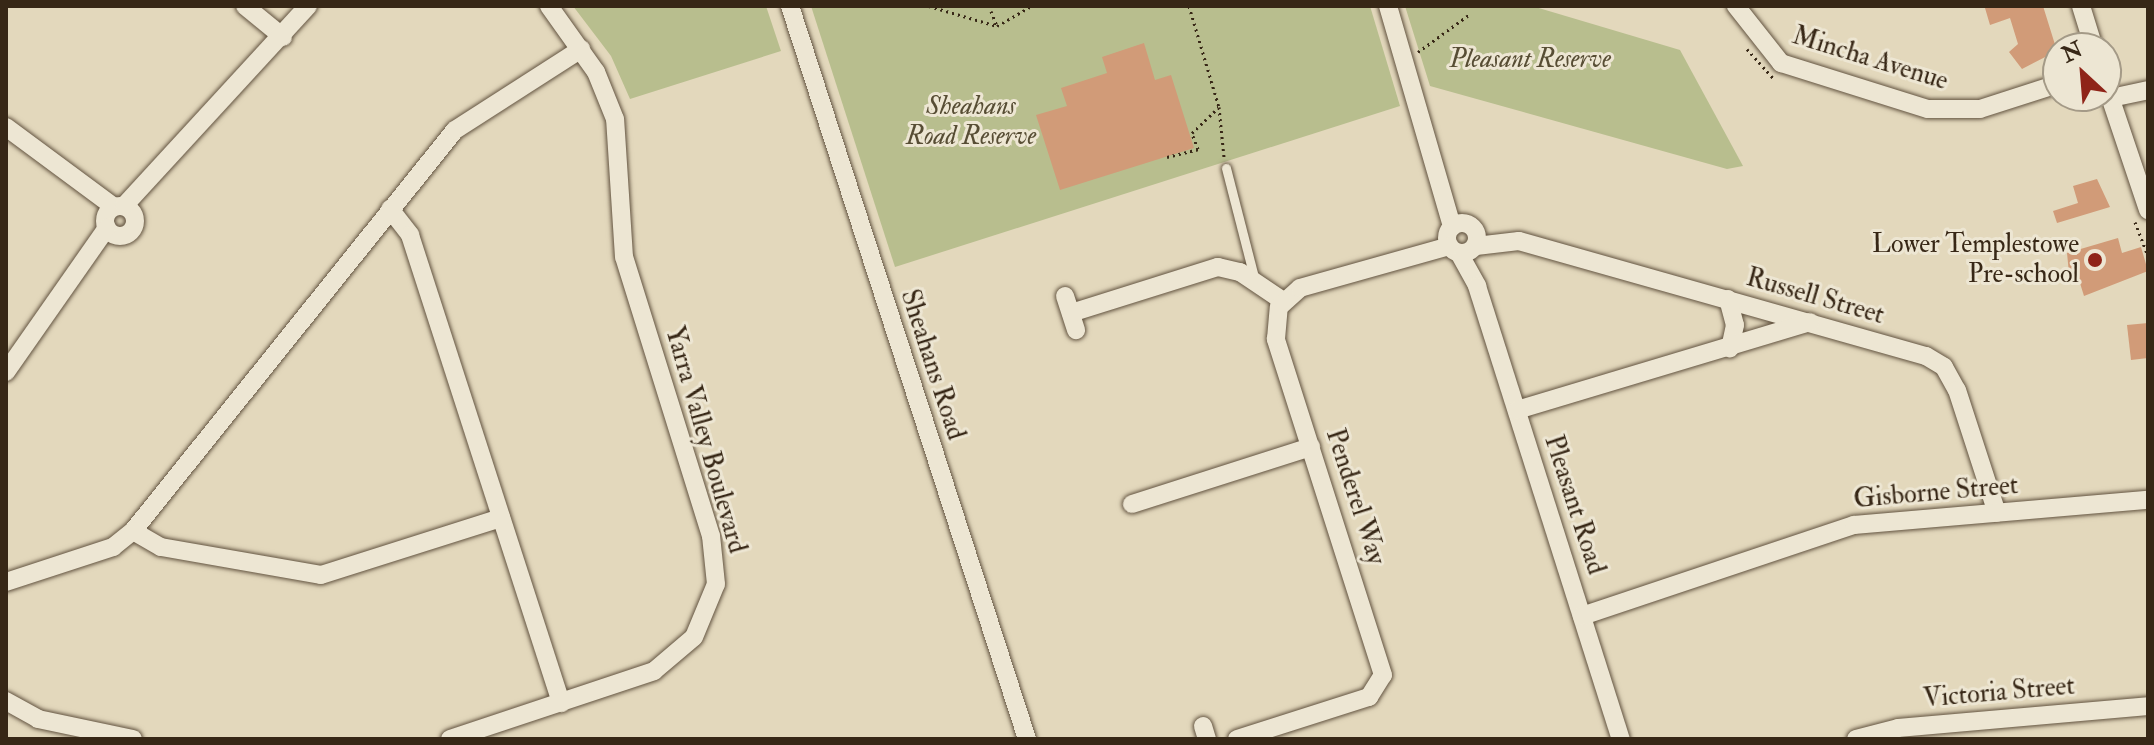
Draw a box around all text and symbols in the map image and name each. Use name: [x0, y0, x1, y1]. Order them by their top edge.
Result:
street label: Mincha Avenue: [1788, 21, 1952, 97]
north arrow: [2042, 32, 2122, 112]
text: N: [2057, 35, 2087, 69]
park label: Pleasant Reserve: [1449, 44, 1611, 76]
park label: Sheahans Road Reserve: [906, 91, 1036, 152]
place label: Lower Templestowe Pre-school: [1872, 229, 2079, 290]
marker: Lower Templestowe Pre-school: [2086, 251, 2104, 269]
street label: Russell Street: [1742, 262, 1888, 332]
street label: Sheahans Road: [893, 286, 971, 444]
street label: Yarra Valley Boulevard: [658, 323, 752, 557]
street label: Penderel Way: [1318, 425, 1392, 569]
street label: Pleasant Road: [1537, 431, 1611, 579]
street label: Gisborne Street: [1852, 470, 2020, 516]
street label: Victoria Street: [1922, 671, 2076, 715]

